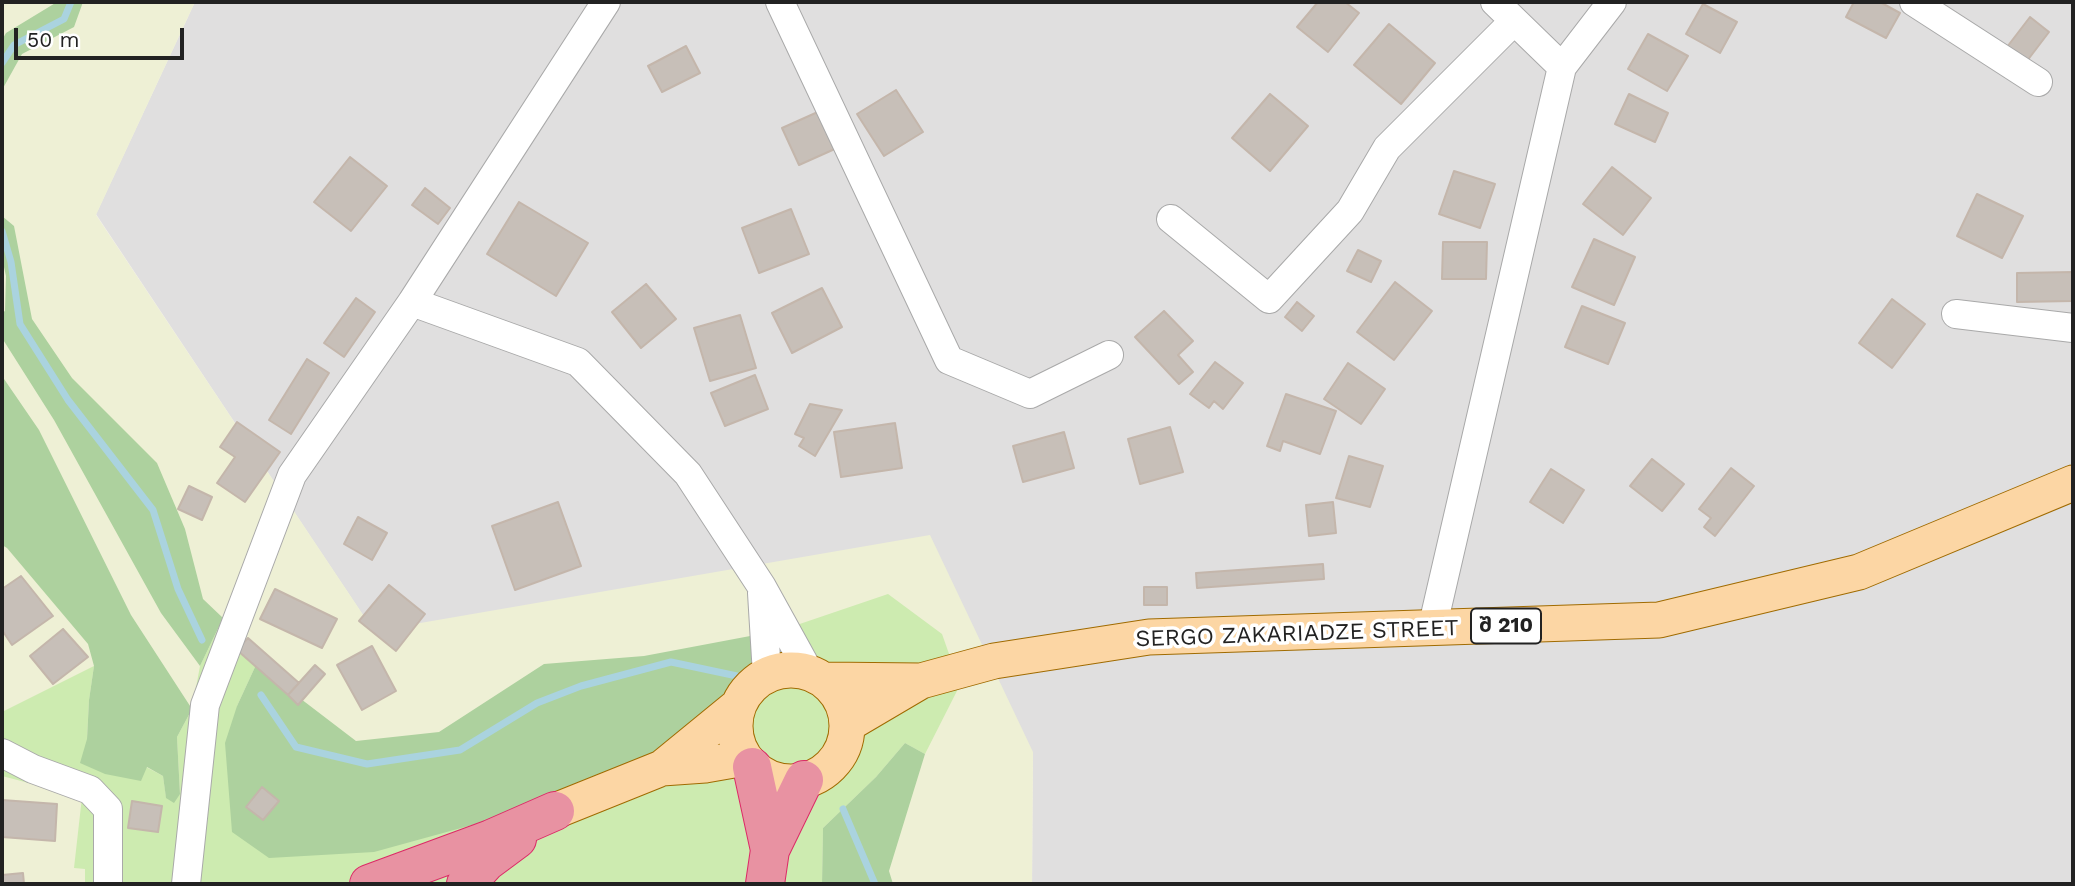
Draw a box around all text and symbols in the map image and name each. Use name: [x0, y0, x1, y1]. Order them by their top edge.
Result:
scale bar: [18, 14, 187, 58]
text: 50 m: [27, 27, 79, 52]
road number: შ 210: [1471, 608, 1541, 644]
street label: SERGO ZAKARIADZE STREET: [1135, 615, 1459, 653]

